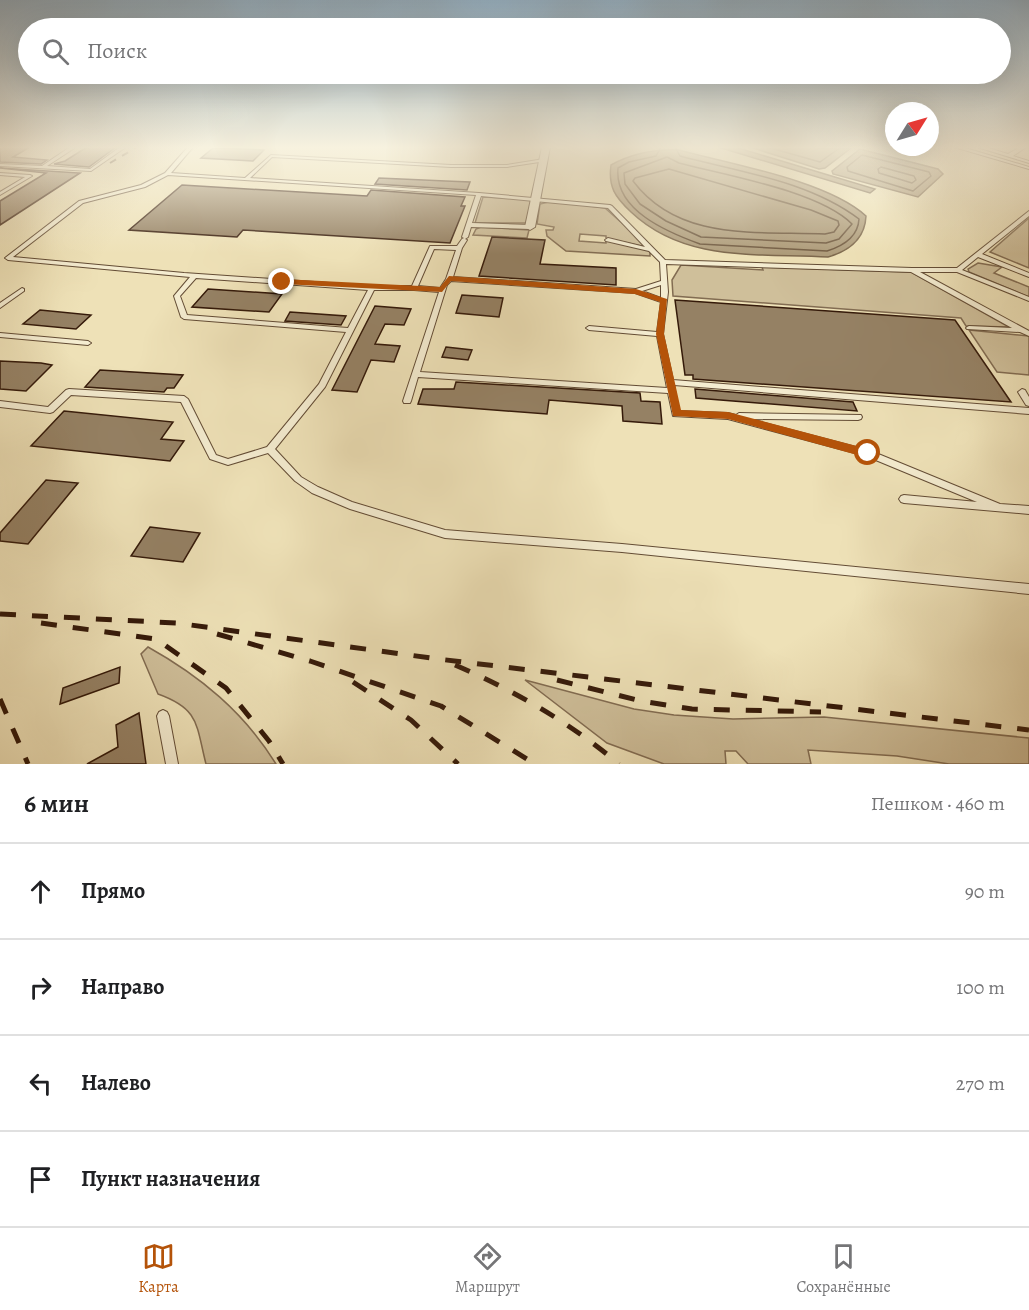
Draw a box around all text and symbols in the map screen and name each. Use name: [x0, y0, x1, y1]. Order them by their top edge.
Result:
search box: [18, 18, 1011, 84]
icon: search: [39, 35, 72, 68]
text: Поиск: [87, 36, 147, 66]
north arrow: [885, 102, 939, 156]
route end: [268, 268, 294, 294]
route start: [854, 439, 880, 465]
text: 6 мин: [24, 786, 89, 821]
text: Пешком · 460 m: [871, 790, 1005, 817]
icon: ahead: [24, 875, 57, 908]
text: Прямо: [81, 876, 145, 906]
text: 90 m: [965, 878, 1005, 905]
icon: right: [24, 971, 57, 1004]
text: Направо: [81, 972, 164, 1002]
text: 100 m: [956, 974, 1005, 1001]
icon: left: [24, 1067, 57, 1100]
text: Налево: [81, 1068, 151, 1098]
text: 270 m: [956, 1070, 1005, 1097]
icon: arrive: [24, 1163, 57, 1196]
text: Пункт назначения: [81, 1164, 260, 1194]
tab: Карта: [138, 1240, 179, 1298]
tab: Маршрут: [455, 1240, 520, 1298]
tab: Сохранённые: [796, 1240, 891, 1298]

